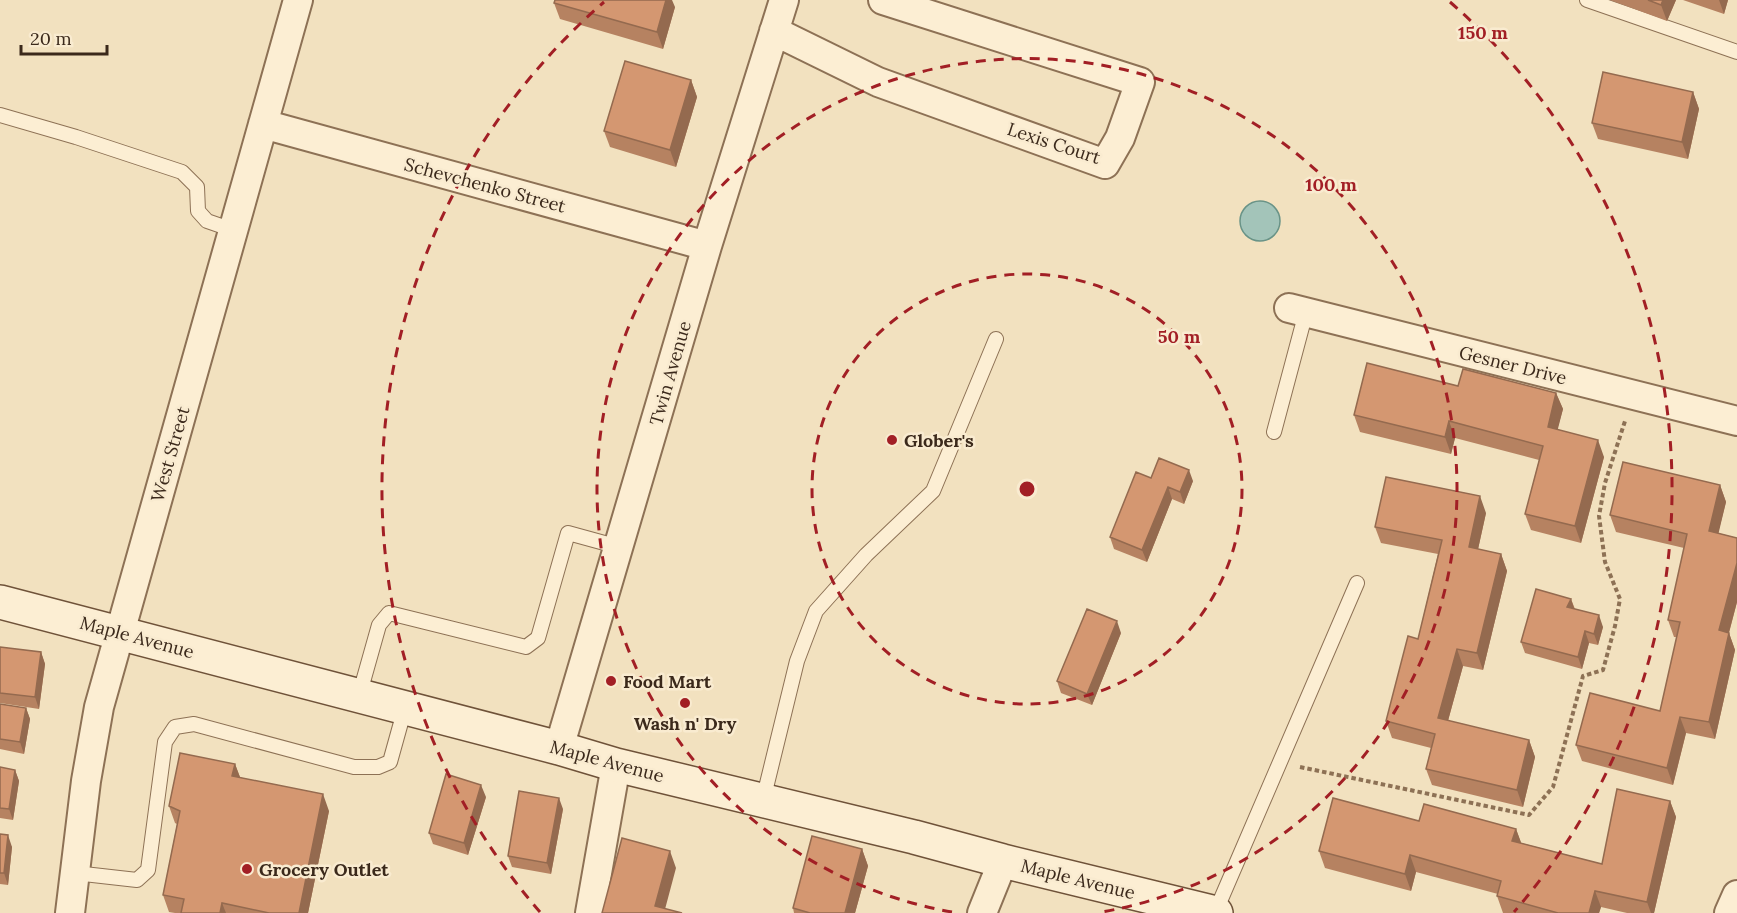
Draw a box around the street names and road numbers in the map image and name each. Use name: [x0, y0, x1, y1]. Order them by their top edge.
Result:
street label: Lexis Court: [1005, 117, 1103, 169]
street label: Schevchenko Street: [402, 152, 568, 218]
street label: Twin Avenue: [644, 318, 696, 428]
street label: Gesner Drive: [1457, 341, 1569, 390]
street label: West Street: [145, 404, 195, 504]
street label: Maple Avenue: [77, 611, 197, 663]
street label: Maple Avenue: [547, 735, 667, 787]
street label: Maple Avenue: [1018, 854, 1138, 904]

